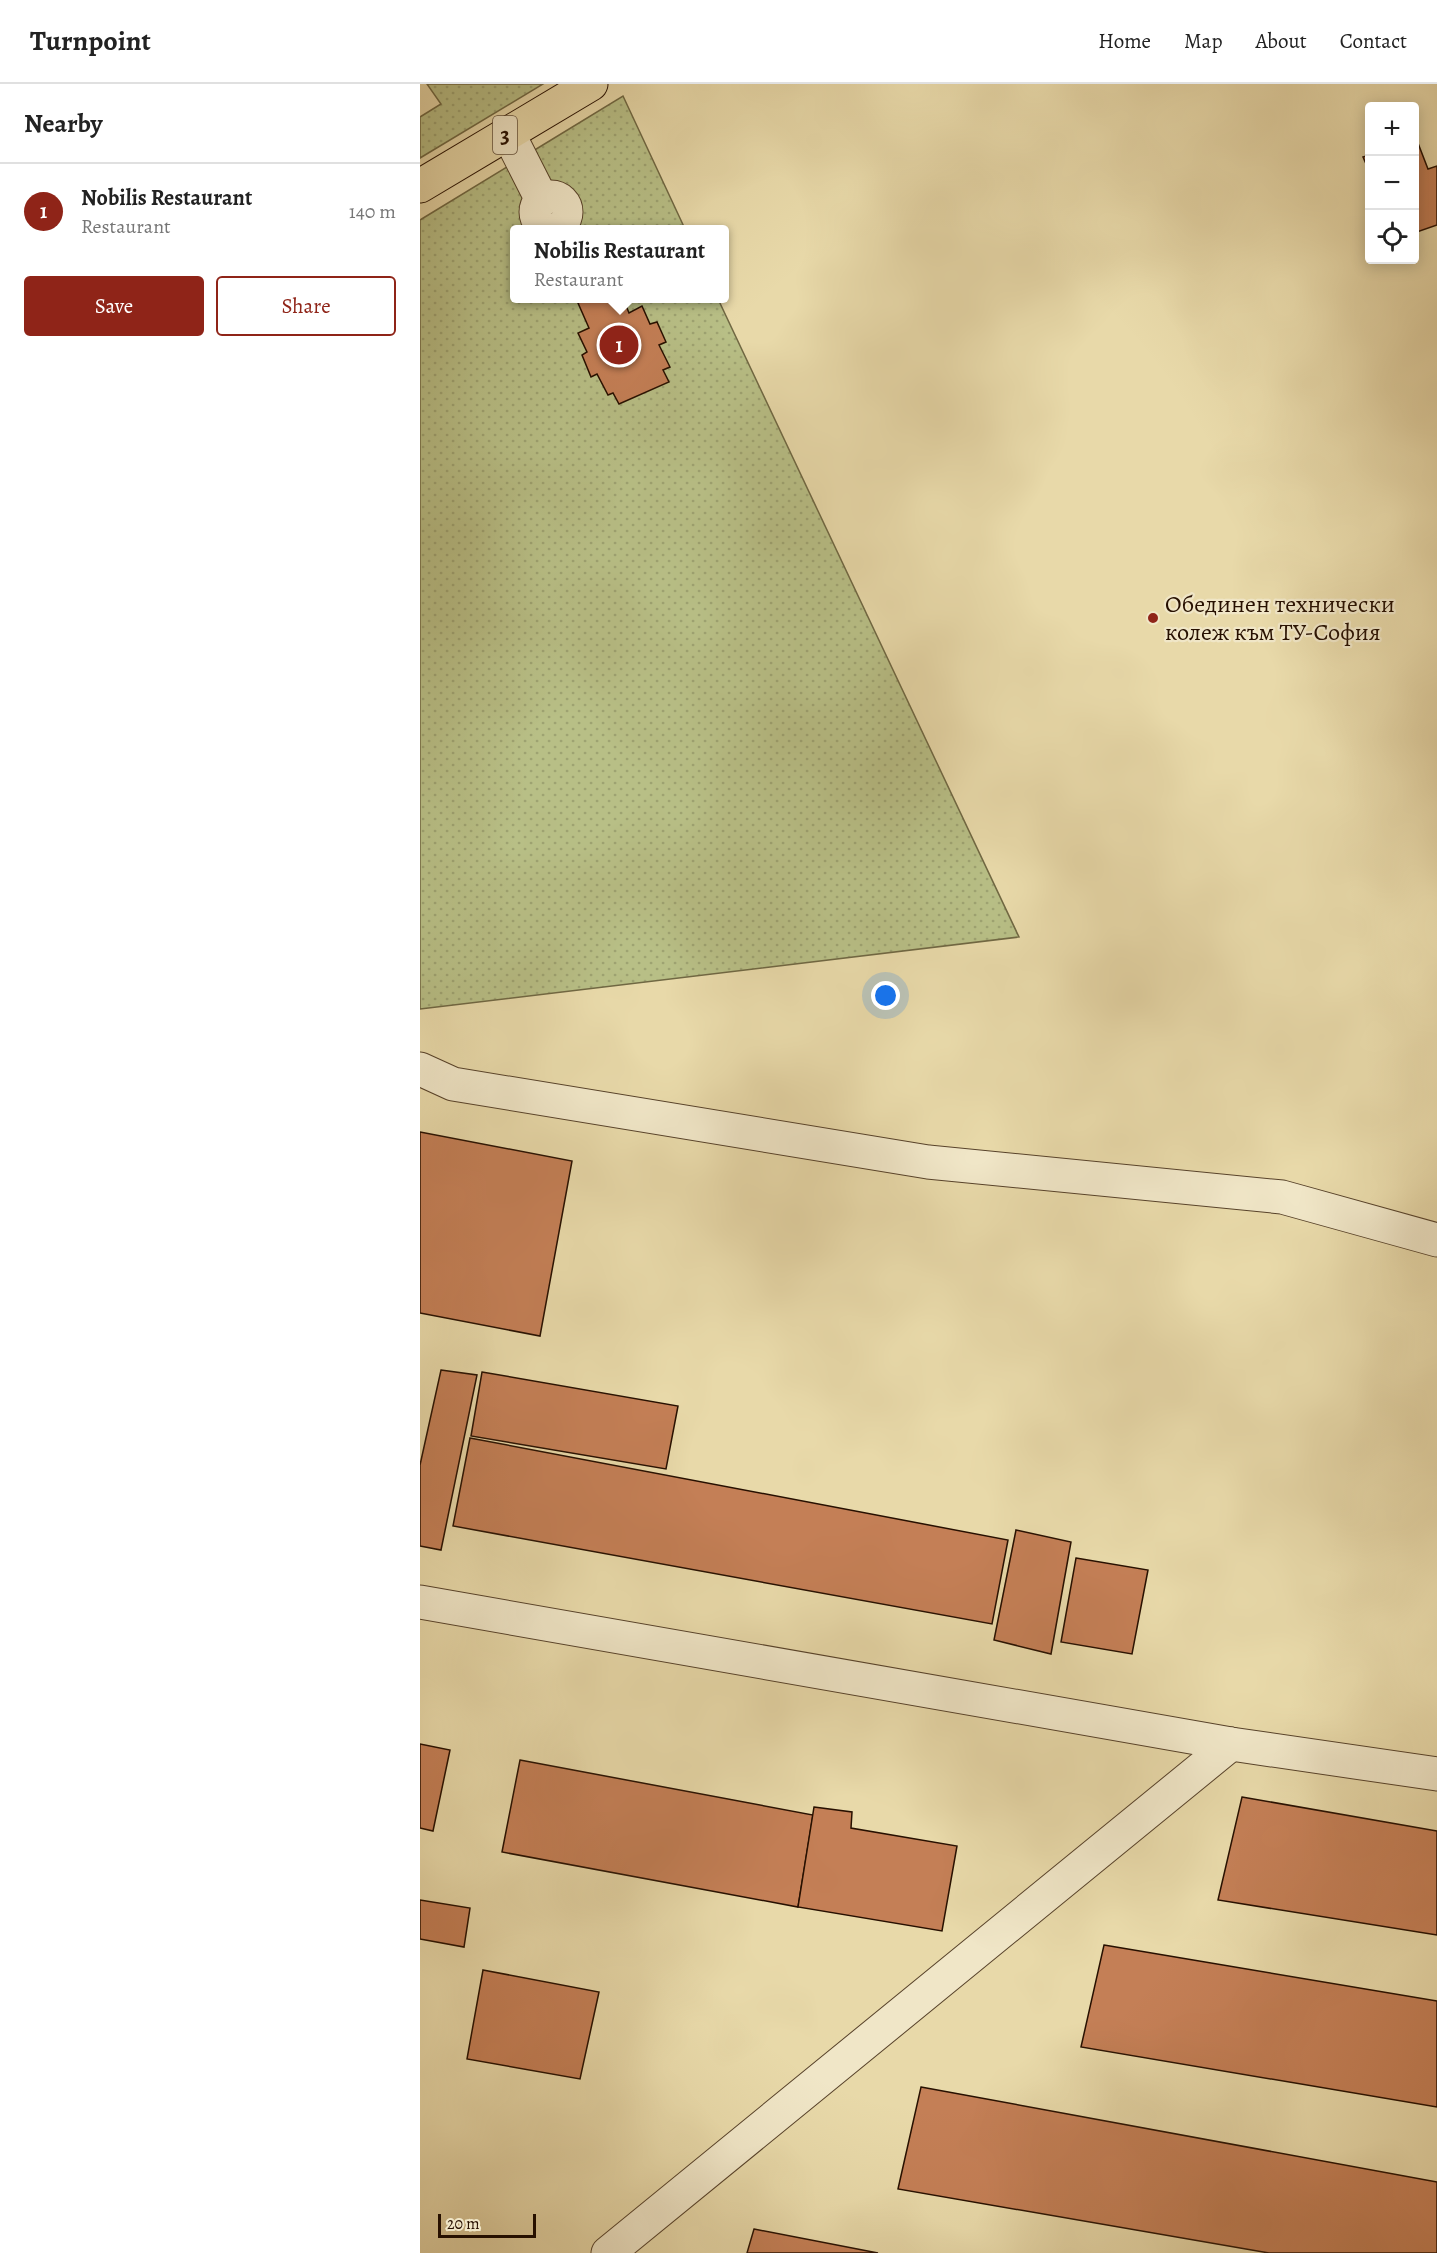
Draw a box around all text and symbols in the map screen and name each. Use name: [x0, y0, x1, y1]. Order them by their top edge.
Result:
text: Turnpoint: [30, 22, 151, 60]
text: Home: [1098, 27, 1151, 55]
text: Map: [1184, 27, 1222, 55]
text: About: [1255, 27, 1307, 55]
text: Contact: [1340, 27, 1407, 55]
map controls: [1365, 102, 1419, 264]
button: +: [1365, 102, 1419, 156]
text: Nearby: [24, 106, 103, 141]
road number: 3: [493, 116, 517, 154]
button: −: [1365, 156, 1419, 210]
text: Nobilis Restaurant: [81, 183, 252, 213]
text: 1: [40, 198, 47, 225]
text: 140 m: [349, 198, 396, 225]
button: locate: [1365, 210, 1419, 264]
text: Restaurant: [81, 213, 171, 240]
popup: [510, 225, 729, 303]
text: Nobilis Restaurant: [534, 236, 705, 266]
text: Restaurant: [534, 266, 624, 293]
button: Save: [24, 276, 204, 336]
button: Share: [216, 276, 396, 336]
pin: 1: [600, 322, 638, 368]
place label: Обединен технически колеж към ТУ-София: [1165, 588, 1395, 648]
marker: Обединен технически колеж към ТУ-София: [1146, 611, 1160, 625]
your location: [871, 981, 900, 1010]
scale bar: [438, 2211, 536, 2238]
text: 20 m: [447, 2213, 480, 2235]

